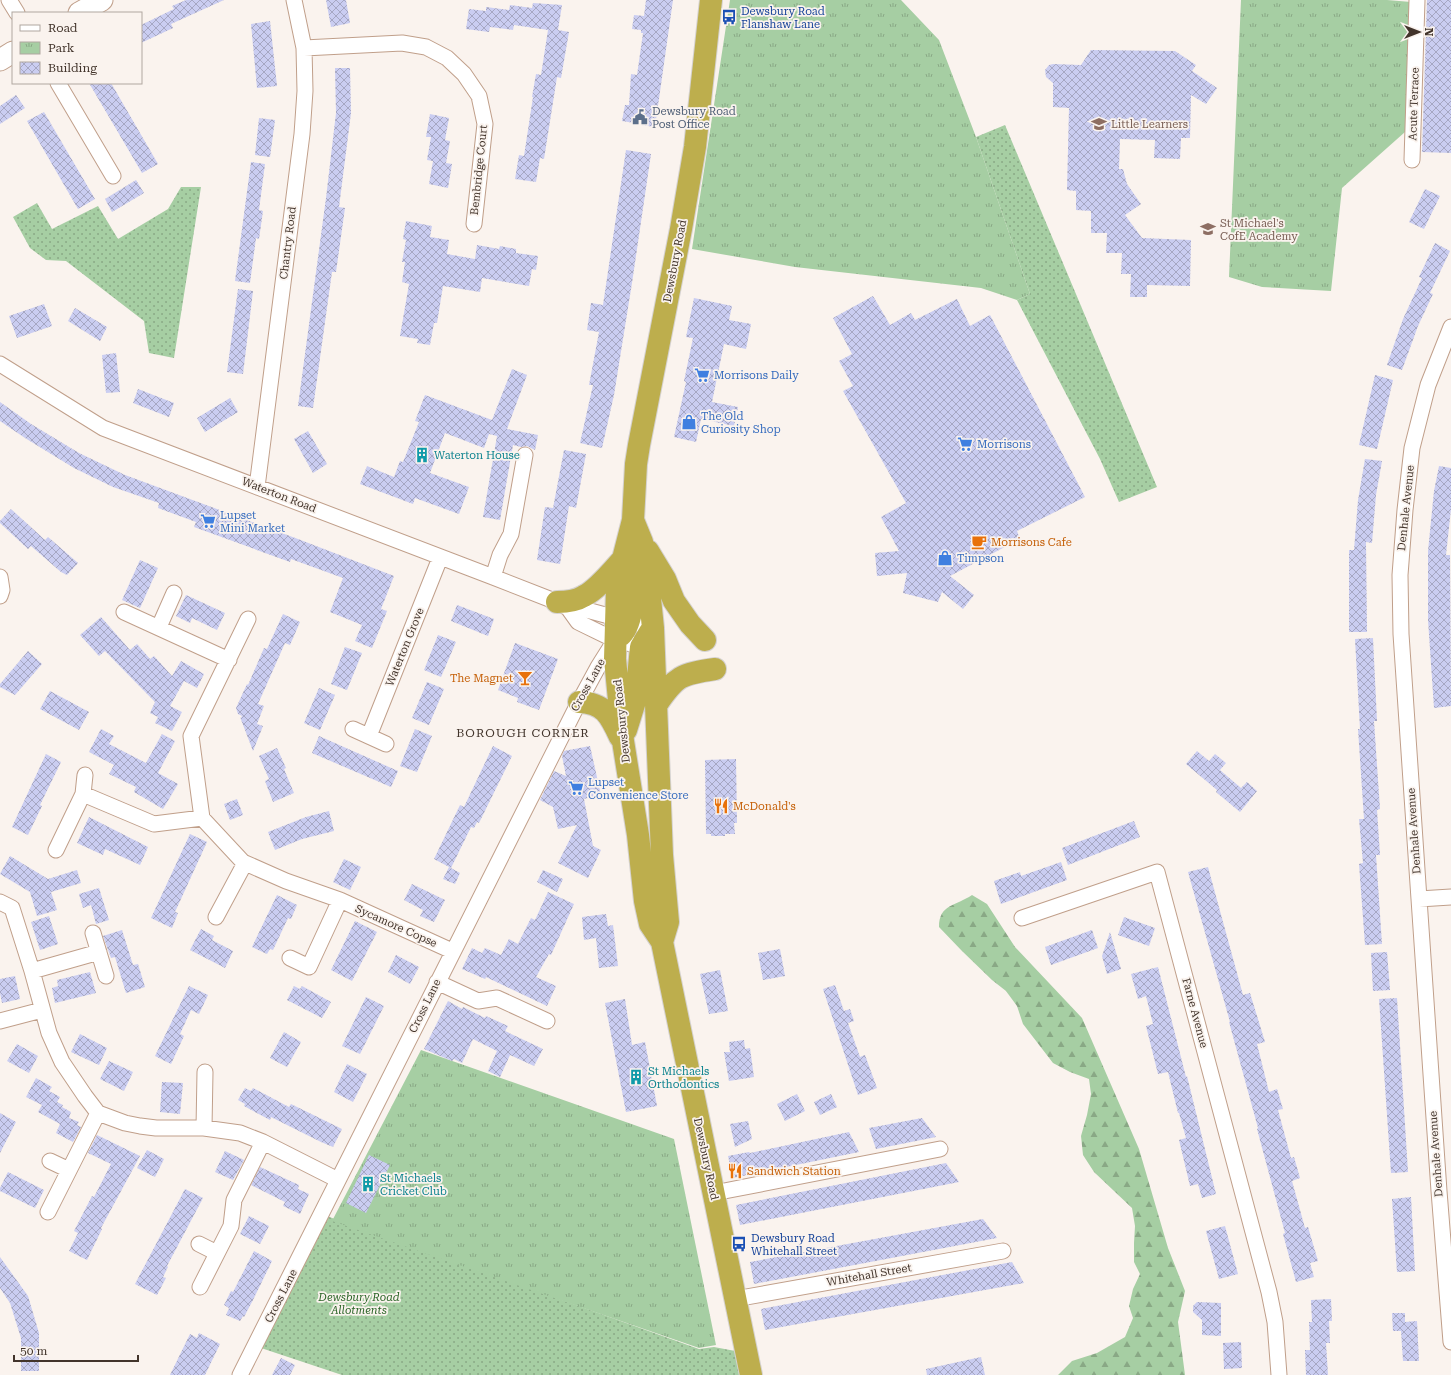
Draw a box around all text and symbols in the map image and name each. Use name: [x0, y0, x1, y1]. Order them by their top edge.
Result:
place label: Dewsbury Road Flanshaw Lane: [741, 5, 825, 31]
bus stop icon: Dewsbury Road Flanshaw Lane: [720, 8, 738, 26]
legend: [12, 12, 142, 84]
north arrow: [1399, 12, 1439, 52]
text: Road: [48, 21, 78, 35]
text: N: [1422, 28, 1435, 37]
text: Park: [48, 41, 75, 55]
text: Building: [48, 61, 97, 75]
street label: Acute Terrace: [1406, 67, 1422, 141]
place label: Dewsbury Road Post Office: [652, 105, 736, 131]
public building icon: Dewsbury Road Post Office: [631, 108, 649, 126]
school or university icon: Little Learners: [1090, 115, 1108, 133]
place label: Little Learners: [1111, 118, 1188, 131]
street label: Bembridge Court: [468, 124, 490, 216]
street label: Chantry Road: [277, 206, 299, 280]
place label: St Michael's CofE Academy: [1220, 217, 1298, 243]
street label: Dewsbury Road: [661, 219, 689, 303]
school or university icon: St Michael's CofE Academy: [1199, 220, 1217, 238]
supermarket icon: Morrisons Daily: [693, 366, 711, 384]
place label: Morrisons Daily: [714, 369, 799, 382]
place label: The Old Curiosity Shop: [701, 410, 781, 436]
shop icon: The Old Curiosity Shop: [680, 413, 698, 431]
supermarket icon: Morrisons: [956, 435, 974, 453]
place label: Morrisons: [977, 438, 1031, 451]
building icon: Waterton House: [413, 446, 431, 464]
place label: Waterton House: [434, 449, 520, 462]
street label: Denhale Avenue: [1395, 464, 1417, 552]
street label: Waterton Road: [240, 475, 318, 515]
place label: Lupset Mini Market: [220, 509, 285, 535]
supermarket icon: Lupset Mini Market: [199, 512, 217, 530]
cafe icon: Morrisons Cafe: [970, 533, 988, 551]
place label: Morrisons Cafe: [991, 536, 1072, 549]
shop icon: Timpson: [936, 549, 954, 567]
place label: Timpson: [957, 552, 1004, 565]
street label: Waterton Grove: [383, 606, 427, 688]
street label: Cross Lane: [568, 656, 608, 714]
bar icon: The Magnet: [516, 669, 534, 687]
place label: The Magnet: [450, 672, 513, 685]
street label: Dewsbury Road: [611, 679, 633, 763]
district label: BOROUGH CORNER: [456, 726, 590, 740]
place label: Lupset Convenience Store: [588, 776, 689, 802]
supermarket icon: Lupset Convenience Store: [567, 779, 585, 797]
street label: Denhale Avenue: [1405, 788, 1423, 874]
restaurant icon: McDonald's: [712, 797, 730, 815]
place label: McDonald's: [733, 800, 796, 813]
street label: Sycamore Copse: [353, 902, 439, 950]
street label: Cross Lane: [406, 977, 444, 1035]
street label: Farne Avenue: [1179, 977, 1211, 1049]
place label: St Michaels Orthodontics: [648, 1065, 719, 1091]
building icon: St Michaels Orthodontics: [627, 1068, 645, 1086]
street label: Denhale Avenue: [1427, 1111, 1445, 1197]
street label: Dewsbury Road: [691, 1117, 721, 1201]
restaurant icon: Sandwich Station: [726, 1162, 744, 1180]
place label: Sandwich Station: [747, 1165, 841, 1178]
place label: St Michaels Cricket Club: [380, 1172, 447, 1198]
building icon: St Michaels Cricket Club: [359, 1175, 377, 1193]
place label: Dewsbury Road Whitehall Street: [751, 1232, 837, 1258]
bus stop icon: Dewsbury Road Whitehall Street: [730, 1235, 748, 1253]
street label: Whitehall Street: [826, 1261, 912, 1289]
street label: Cross Lane: [262, 1267, 300, 1325]
park label: Dewsbury Road Allotments: [317, 1291, 400, 1317]
scale bar: [14, 1337, 138, 1363]
text: 50 m: [20, 1344, 47, 1358]

